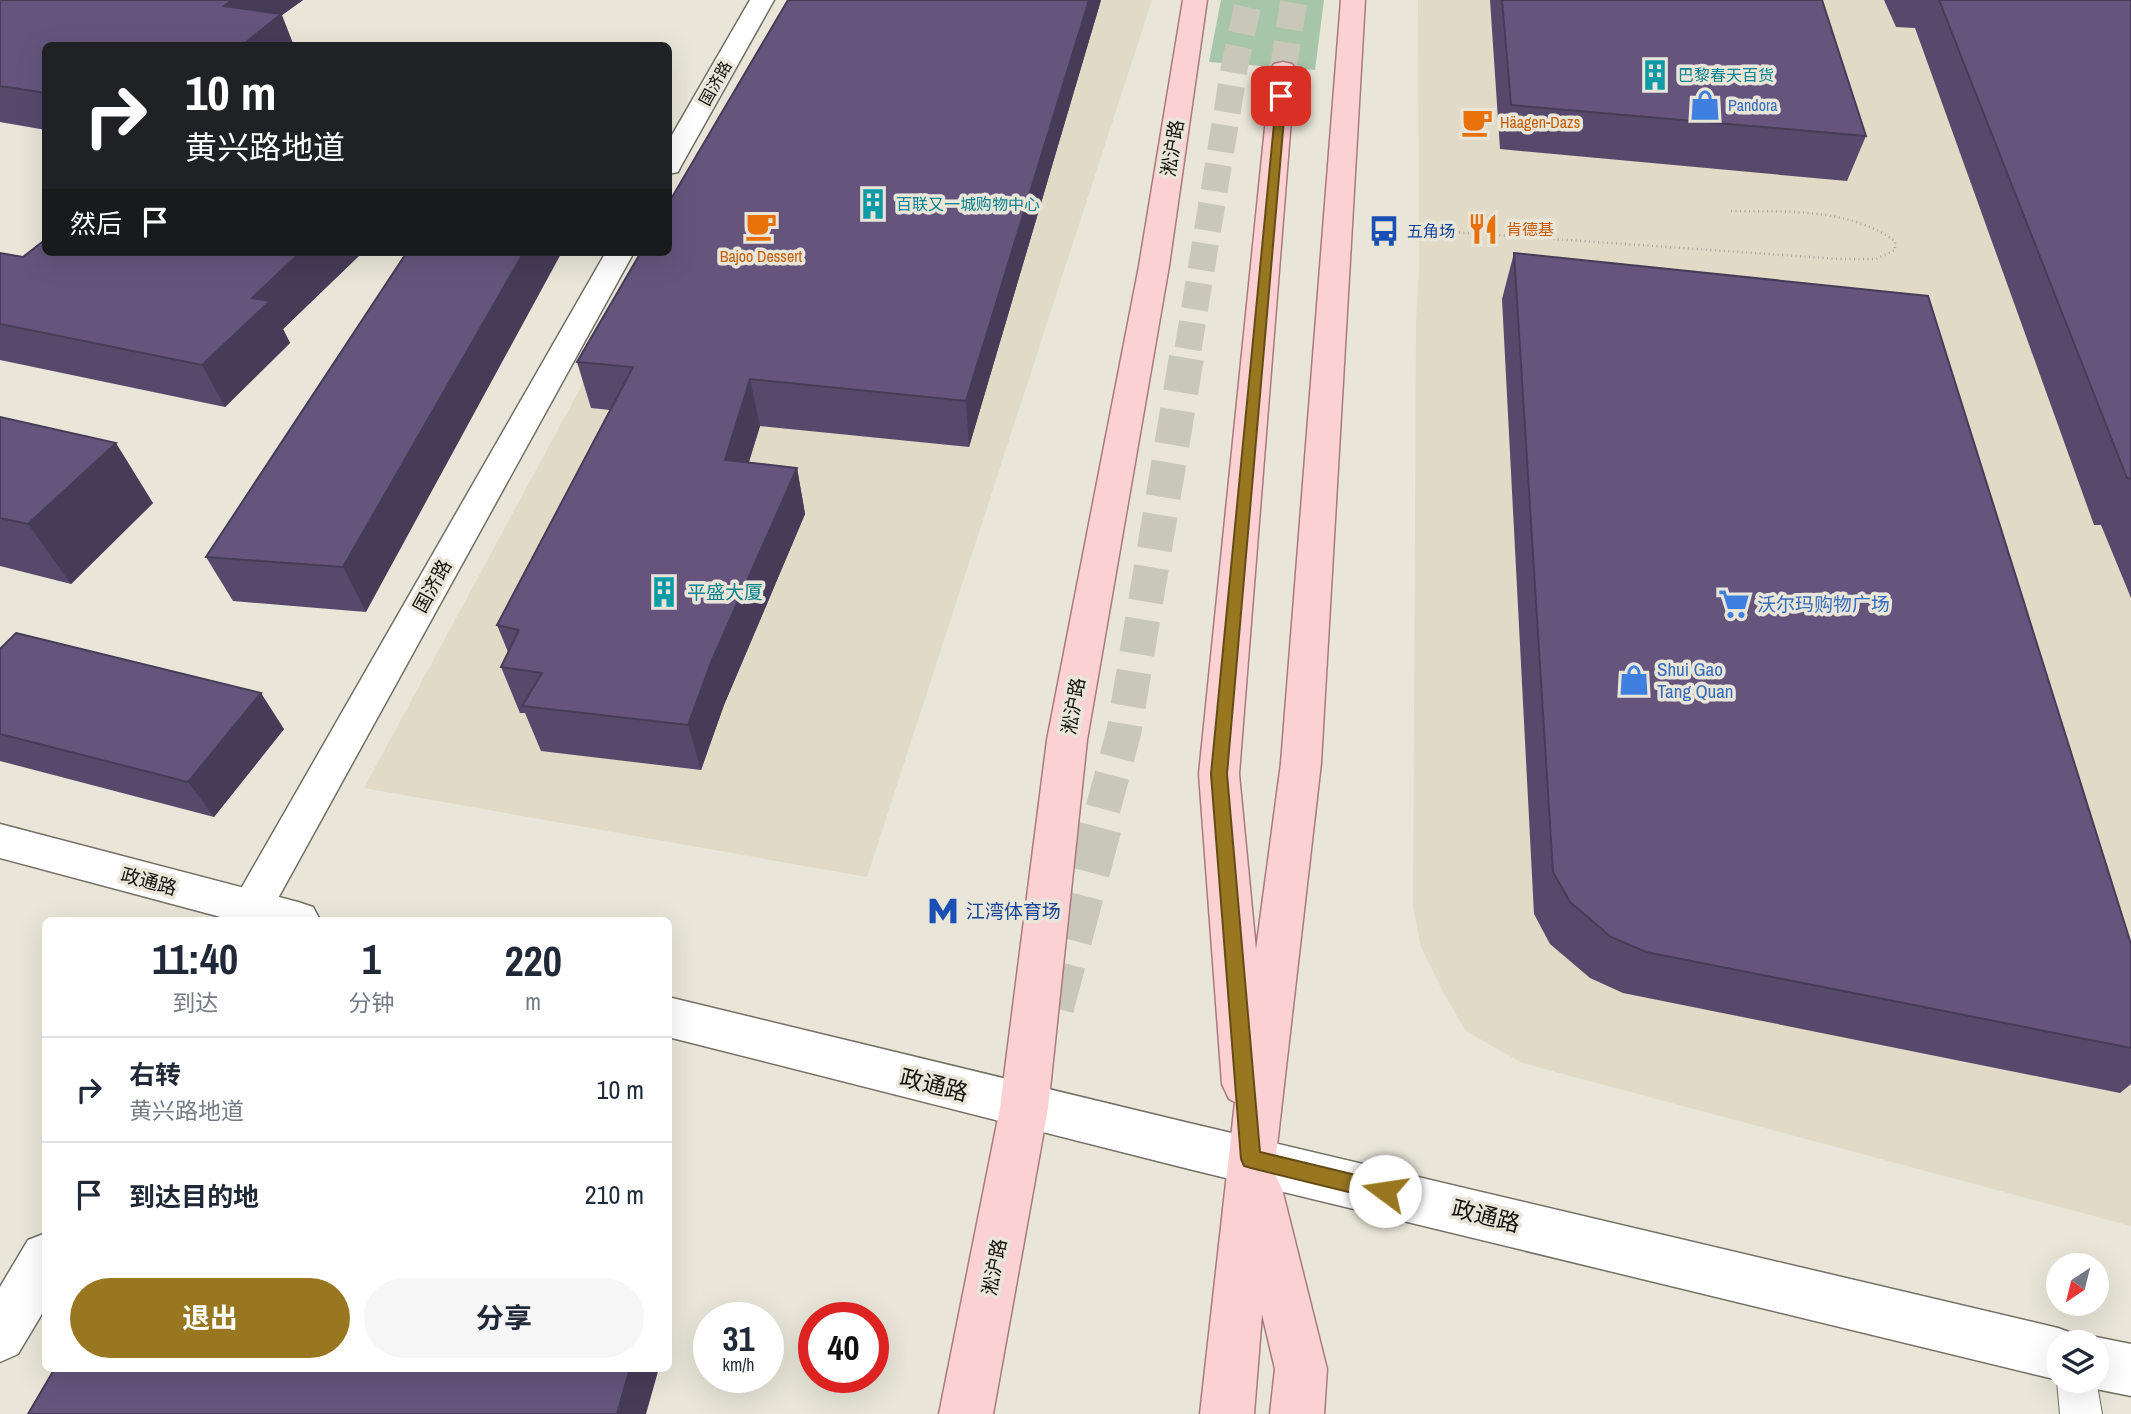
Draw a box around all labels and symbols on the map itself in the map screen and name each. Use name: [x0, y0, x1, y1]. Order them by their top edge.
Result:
street label: 国济路: [694, 57, 736, 109]
building icon: 巴黎春天百货: [1638, 58, 1672, 92]
place label: 巴黎春天百货: [1678, 64, 1774, 86]
pin: [1251, 66, 1311, 126]
shop icon: Pandora: [1688, 88, 1722, 122]
place label: Pandora: [1728, 94, 1778, 116]
cafe icon: Häagen-Dazs: [1460, 105, 1494, 139]
place label: Häagen-Dazs: [1500, 111, 1580, 133]
street label: 淞沪路: [1155, 118, 1189, 178]
building icon: 百联又一城购物中心: [856, 187, 890, 221]
place label: 百联又一城购物中心: [896, 193, 1040, 215]
cafe icon: Bajoo Dessert: [744, 209, 778, 243]
restaurant icon: 肯德基: [1466, 212, 1500, 246]
bus stop icon: 五角场: [1367, 214, 1401, 248]
place label: 肯德基: [1506, 218, 1554, 240]
place label: 五角场: [1407, 220, 1455, 242]
place label: Bajoo Dessert: [720, 245, 803, 267]
street label: 国济路: [407, 555, 457, 617]
building icon: 平盛大厦: [647, 575, 681, 609]
place label: 平盛大厦: [687, 579, 763, 605]
supermarket icon: 沃尔玛购物广场: [1717, 587, 1751, 621]
place label: 沃尔玛购物广场: [1757, 591, 1890, 617]
place label: Shui Gao Tang Quan: [1657, 656, 1734, 704]
shop icon: Shui Gao Tang Quan: [1617, 663, 1651, 697]
street label: 淞沪路: [1055, 676, 1091, 736]
street label: 政通路: [118, 861, 180, 901]
metro station icon: 江湾体育场: [926, 894, 960, 928]
place label: 江湾体育场: [966, 898, 1061, 924]
street label: 政通路: [897, 1061, 971, 1108]
position arrow: [1348, 1154, 1422, 1228]
street label: 政通路: [1449, 1192, 1523, 1239]
street label: 淞沪路: [976, 1237, 1012, 1297]
north arrow: [2046, 1253, 2109, 1316]
speed limit sign: 40: [798, 1302, 889, 1393]

